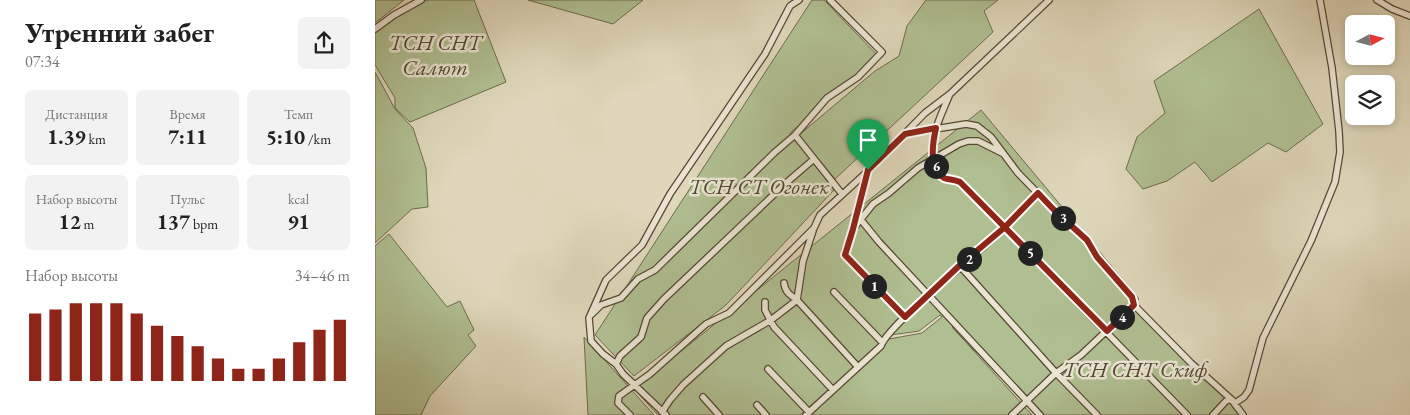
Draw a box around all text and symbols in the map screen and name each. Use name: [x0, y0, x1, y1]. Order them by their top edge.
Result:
text: Утренний забег: [25, 14, 214, 50]
north arrow: [1345, 15, 1395, 65]
map controls: [1345, 15, 1395, 125]
button: share: [298, 17, 350, 69]
park label: ТСН СНТ Салют: [389, 28, 485, 82]
text: 07:34: [25, 51, 60, 72]
button: layers: [1345, 75, 1395, 125]
text: Дистанция: [45, 105, 108, 123]
text: Время: [170, 105, 205, 123]
text: Темп: [284, 105, 313, 123]
pin: [847, 119, 889, 170]
text: 1.39: [47, 123, 86, 150]
text: 7:11: [168, 123, 207, 150]
text: 5:10: [266, 123, 305, 150]
icon: arrive: [854, 126, 882, 154]
text: km: [86, 130, 106, 148]
text: /km: [305, 130, 331, 148]
pin: 6: [923, 154, 949, 178]
text: 6: [933, 157, 940, 175]
park label: ТСН СТ Огонек: [689, 172, 830, 201]
text: Набор высоты: [36, 190, 117, 208]
text: Пульс: [170, 190, 205, 208]
text: kcal: [288, 190, 309, 208]
pin: 3: [1051, 206, 1075, 230]
text: 12: [59, 208, 81, 235]
text: 137: [157, 208, 190, 235]
text: 91: [287, 208, 310, 235]
text: 3: [1060, 209, 1067, 227]
text: m: [81, 215, 94, 233]
text: bpm: [190, 215, 218, 233]
pin: 5: [1017, 240, 1043, 266]
text: 5: [1027, 244, 1034, 262]
pin: 2: [957, 246, 981, 272]
text: 2: [966, 250, 973, 268]
text: Набор высоты: [25, 265, 118, 286]
text: 34–46 m: [295, 265, 350, 286]
pin: 1: [861, 274, 887, 298]
text: 1: [871, 277, 878, 295]
pin: 4: [1109, 304, 1135, 330]
text: 4: [1119, 308, 1126, 326]
park label: ТСН СНТ Скиф: [1063, 355, 1210, 384]

